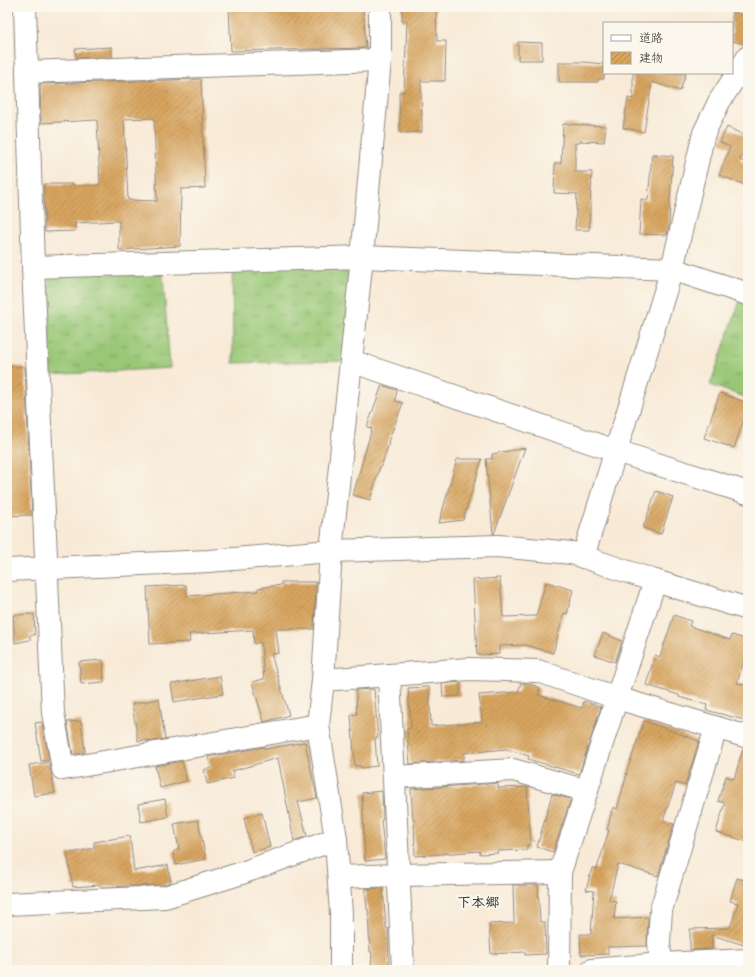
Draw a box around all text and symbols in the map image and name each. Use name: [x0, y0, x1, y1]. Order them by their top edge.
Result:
legend: [603, 22, 733, 74]
text: 道路: [639, 27, 663, 49]
text: 建物: [639, 47, 663, 69]
district label: 下本郷: [457, 890, 499, 915]

